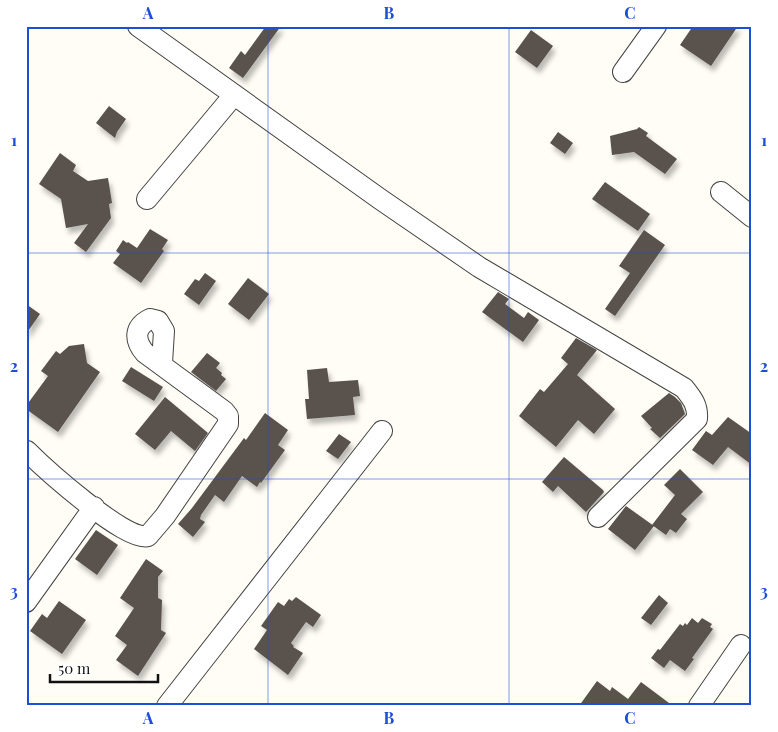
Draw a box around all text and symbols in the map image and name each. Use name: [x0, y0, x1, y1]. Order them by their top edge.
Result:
text: A: [142, 2, 154, 23]
text: B: [384, 2, 395, 23]
text: C: [624, 2, 636, 23]
text: 1: [11, 129, 17, 150]
text: 1: [761, 129, 767, 150]
text: 2: [10, 355, 18, 376]
text: 2: [760, 355, 768, 376]
text: 3: [10, 580, 18, 601]
text: 3: [760, 580, 768, 601]
scale bar: [50, 652, 158, 684]
text: 50 m: [58, 658, 91, 678]
text: A: [142, 707, 154, 728]
text: B: [384, 707, 395, 728]
text: C: [624, 707, 636, 728]

